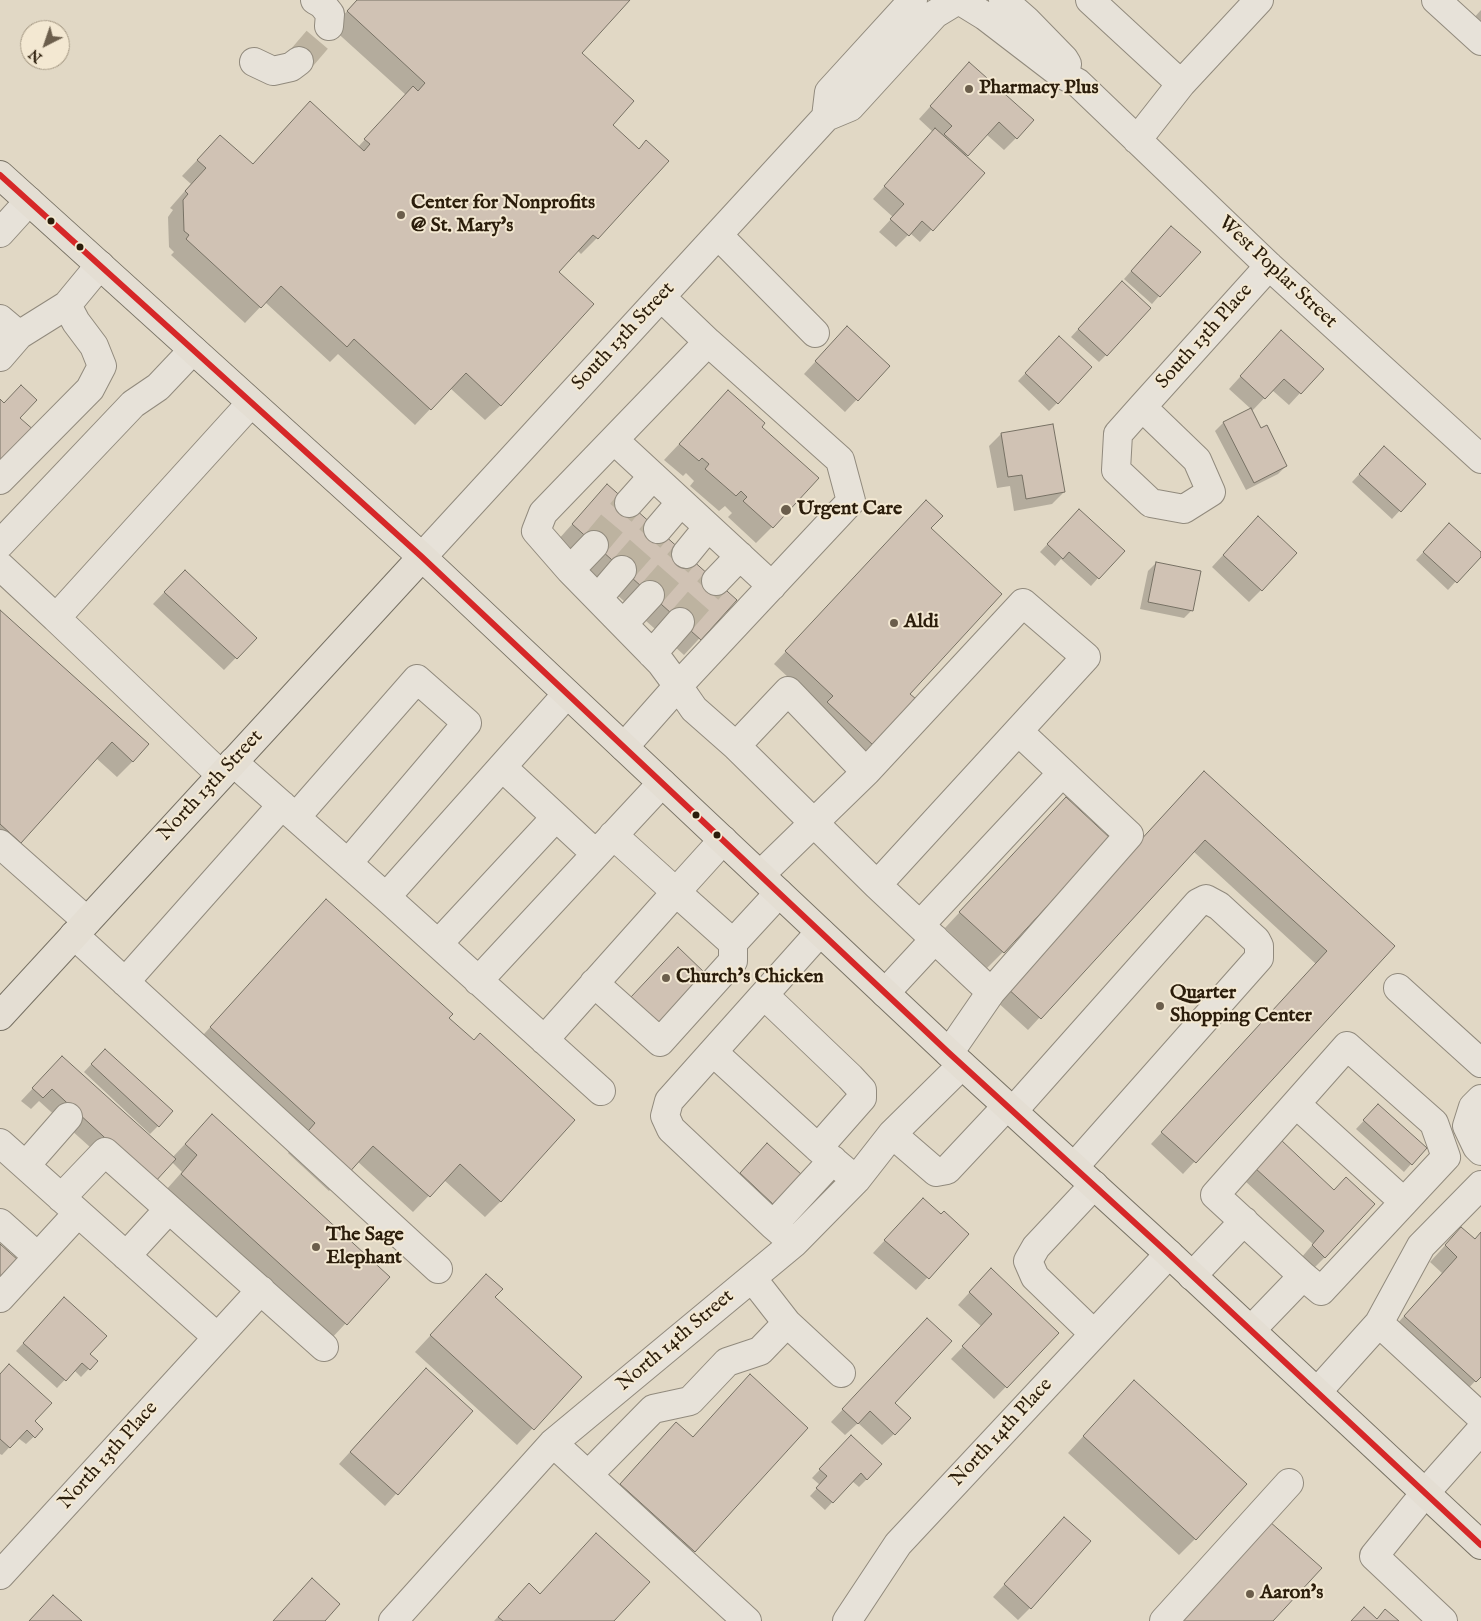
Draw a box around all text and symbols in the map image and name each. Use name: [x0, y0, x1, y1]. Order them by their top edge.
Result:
north arrow: [20, 20, 70, 70]
text: N: [25, 45, 46, 66]
place label: Pharmacy Plus: [979, 77, 1098, 101]
marker: Pharmacy Plus: [963, 83, 975, 95]
place label: Center for Nonprofits @ St. Mary's: [411, 192, 595, 239]
marker: Center for Nonprofits @ St. Mary's: [395, 209, 407, 221]
street label: West Poplar Street: [1213, 212, 1341, 334]
unlabelled marker: [46, 216, 56, 226]
unlabelled marker: [75, 242, 85, 252]
street label: South 13th Street: [568, 278, 680, 396]
street label: South 13th Place: [1151, 279, 1259, 395]
place label: Urgent Care: [797, 498, 902, 522]
marker: Urgent Care: [779, 503, 793, 517]
place label: Aldi: [904, 611, 939, 635]
marker: Aldi: [888, 617, 900, 629]
street label: North 13th Street: [153, 725, 269, 847]
unlabelled marker: [691, 810, 701, 820]
unlabelled marker: [712, 830, 722, 840]
place label: Church's Chicken: [676, 966, 824, 990]
marker: Church's Chicken: [660, 972, 672, 984]
place label: Quarter Shopping Center: [1170, 982, 1312, 1029]
marker: Quarter Shopping Center: [1154, 1000, 1166, 1012]
place label: The Sage Elephant: [326, 1224, 404, 1271]
marker: The Sage Elephant: [310, 1241, 322, 1253]
street label: North 14th Street: [613, 1285, 739, 1397]
street label: North 14th Place: [946, 1374, 1058, 1492]
street label: North 13th Place: [54, 1397, 164, 1515]
place label: Aaron's: [1260, 1582, 1323, 1606]
marker: Aaron's: [1244, 1588, 1256, 1600]

